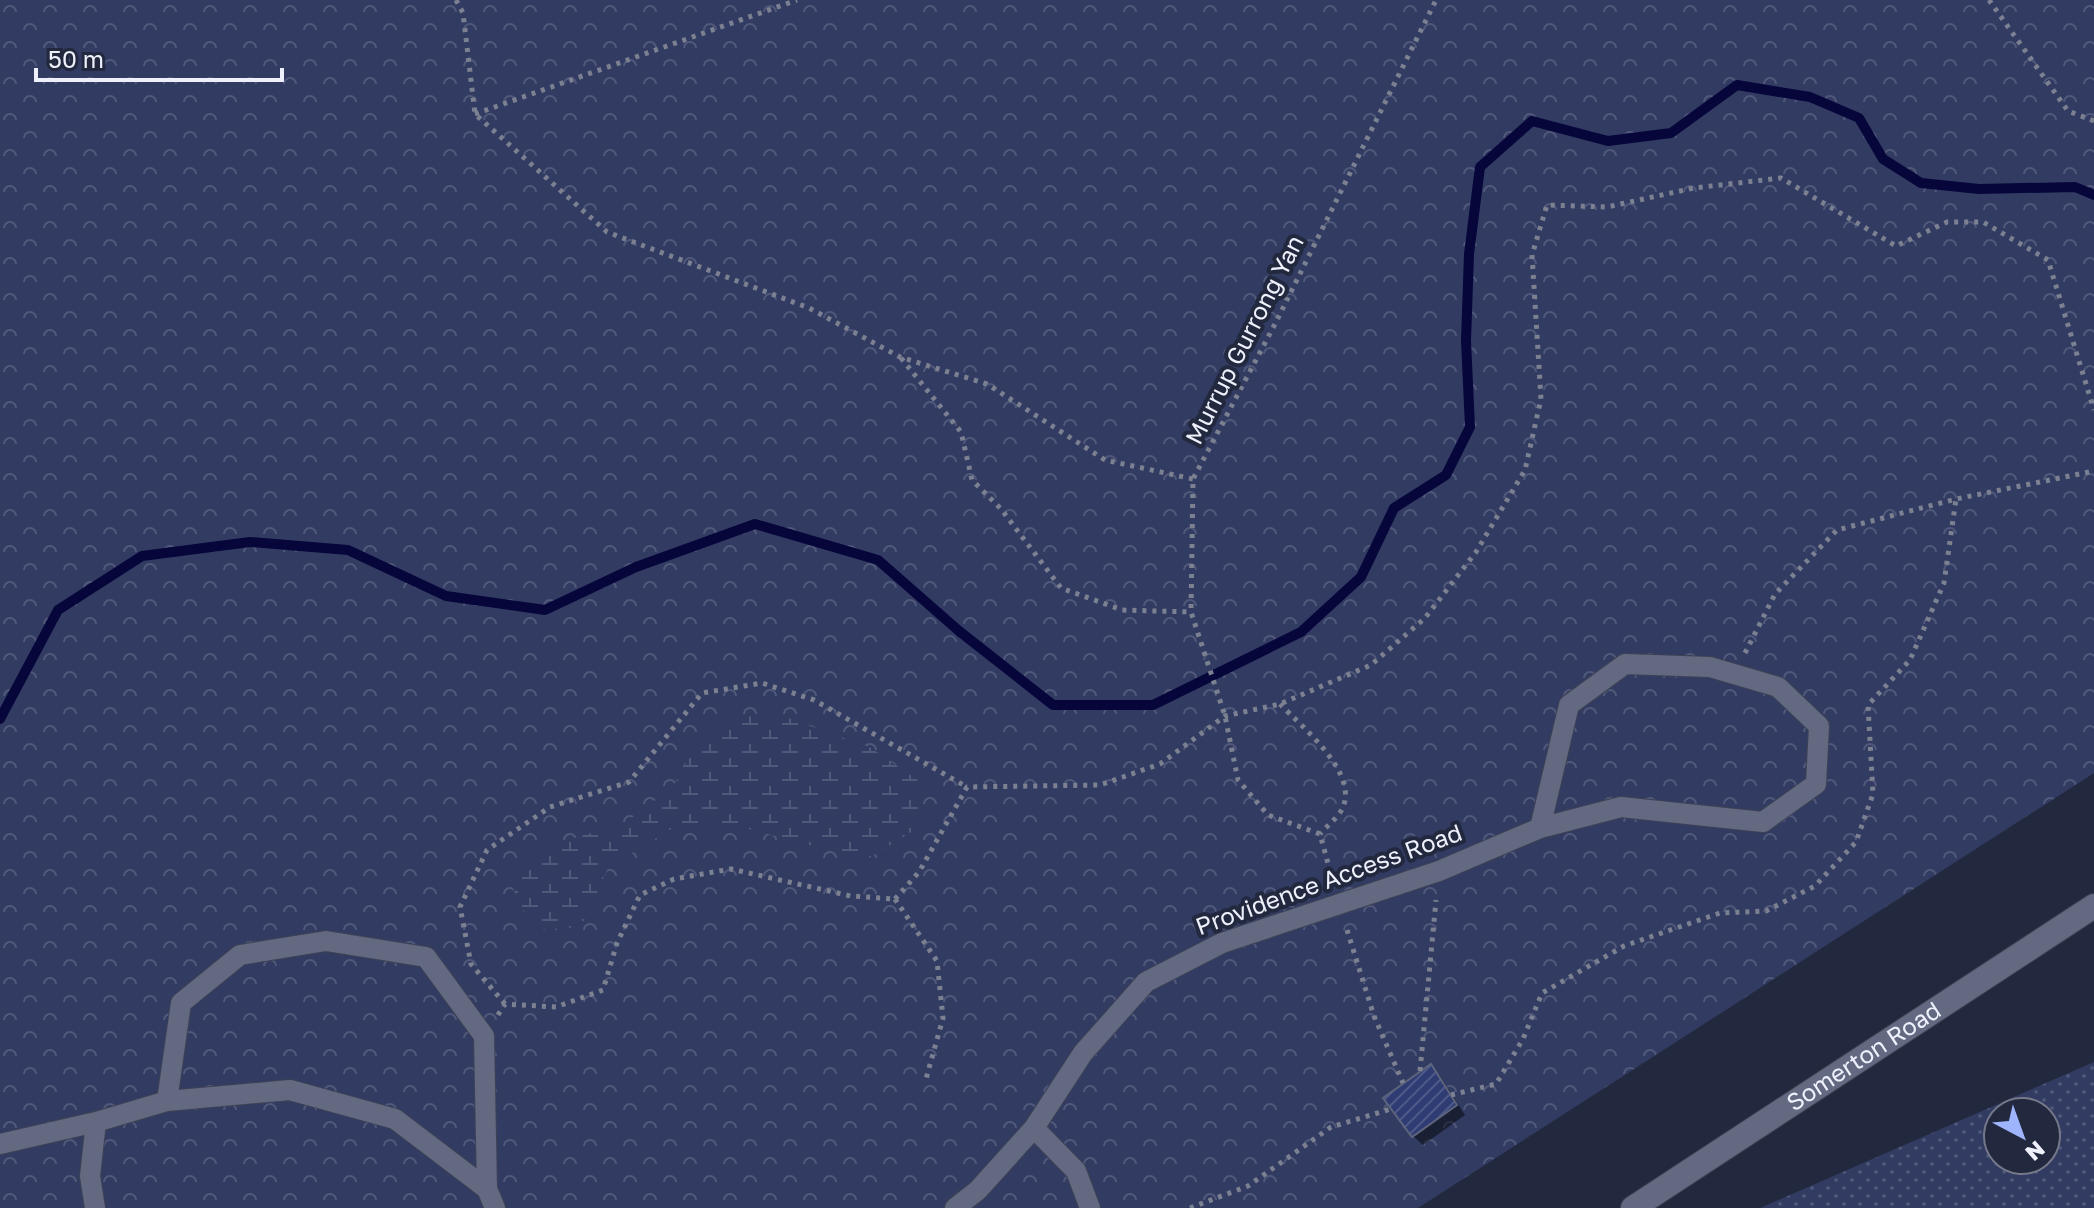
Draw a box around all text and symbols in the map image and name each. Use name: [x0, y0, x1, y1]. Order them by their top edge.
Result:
scale bar: [36, 32, 282, 82]
text: 50 m: [48, 44, 104, 73]
street label: Murrup Gurrong Yan: [1178, 230, 1309, 449]
street label: Providence Access Road: [1191, 817, 1466, 940]
street label: Somerton Road: [1780, 994, 1946, 1117]
north arrow: [1982, 1096, 2062, 1176]
text: N: [2020, 1136, 2051, 1167]

